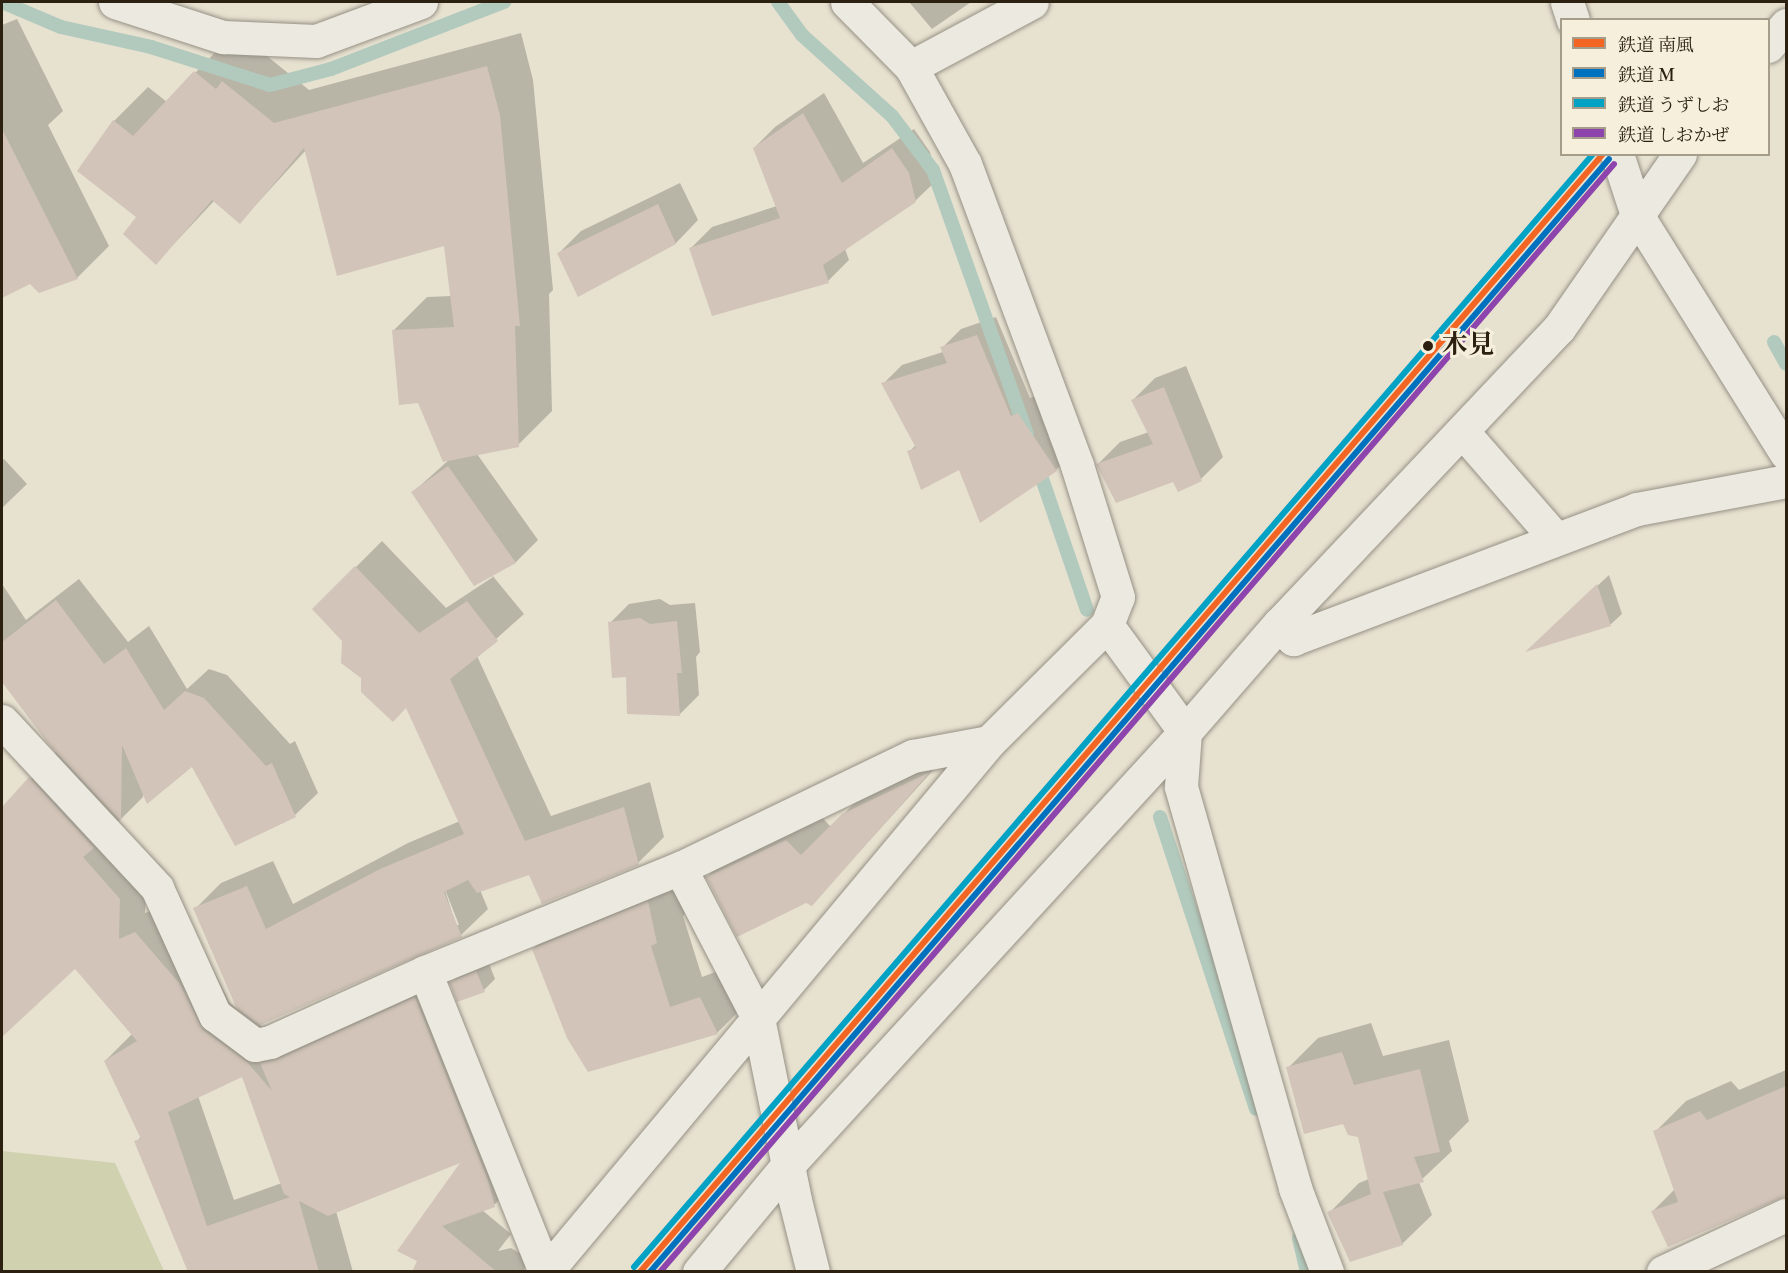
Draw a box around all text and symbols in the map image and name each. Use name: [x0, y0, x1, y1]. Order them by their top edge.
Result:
legend: [1560, 18, 1770, 156]
text: 鉄道 南風: [1618, 34, 1694, 57]
text: 鉄道 M: [1618, 64, 1675, 87]
text: 鉄道 うずしお: [1618, 94, 1730, 117]
text: 鉄道 しおかぜ: [1618, 124, 1730, 147]
place label: 木見: [1442, 330, 1494, 362]
marker: 木見: [1419, 337, 1437, 355]

